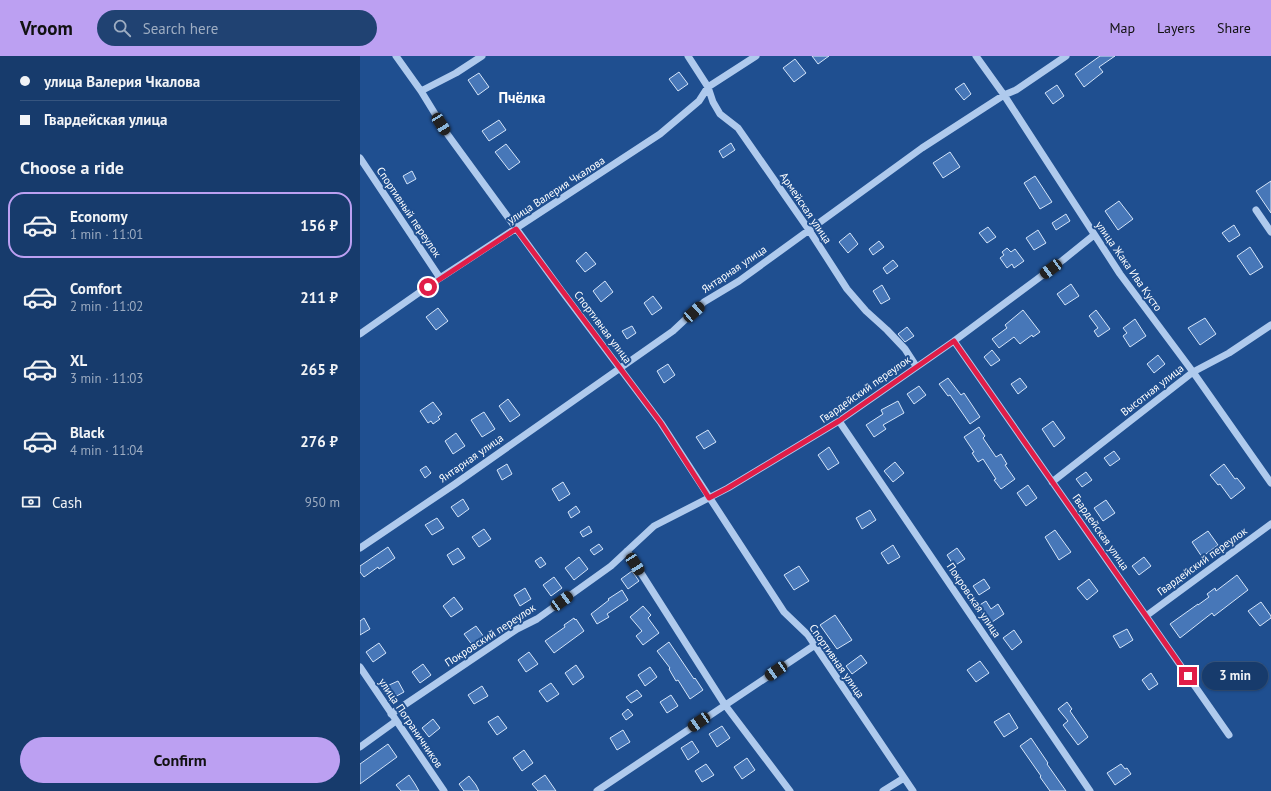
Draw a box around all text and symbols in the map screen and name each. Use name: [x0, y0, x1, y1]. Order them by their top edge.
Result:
search box: [97, 10, 377, 46]
text: Vroom: [20, 16, 73, 40]
icon: search: [111, 17, 133, 39]
text: Search here: [143, 19, 218, 38]
text: Map: [1109, 19, 1135, 37]
text: Layers: [1157, 19, 1195, 37]
text: Share: [1217, 19, 1251, 37]
text: улица Валерия Чкалова: [44, 72, 200, 91]
district label: Пчёлка: [498, 88, 546, 107]
text: Гвардейская улица: [44, 110, 167, 129]
car: [430, 111, 452, 137]
street label: улица Валерия Чкалова: [504, 153, 608, 227]
text: Choose a ride: [20, 156, 124, 179]
street label: Спортивный переулок: [373, 164, 445, 261]
street label: Армейская улица: [777, 170, 835, 246]
icon: car: [22, 207, 58, 243]
text: Economy: [70, 207, 128, 226]
text: 156 ₽: [300, 216, 338, 235]
street label: улица Жака Ива Кусто: [1093, 218, 1165, 314]
text: 1 min · 11:01: [70, 226, 143, 243]
street label: Янтарная улица: [699, 242, 769, 296]
car: [1038, 257, 1064, 281]
route start: [419, 278, 437, 296]
icon: car: [22, 279, 58, 315]
text: Comfort: [70, 279, 122, 298]
text: 211 ₽: [300, 288, 338, 307]
street label: Спортивная улица: [571, 288, 635, 366]
text: 2 min · 11:02: [70, 298, 143, 315]
car: [681, 300, 707, 324]
icon: car: [22, 351, 58, 387]
text: XL: [70, 351, 87, 370]
street label: Гвардейский переулок: [817, 352, 914, 426]
text: 265 ₽: [300, 360, 338, 379]
street label: Высотная улица: [1118, 361, 1186, 419]
text: 3 min · 11:03: [70, 370, 143, 387]
icon: car: [22, 423, 58, 459]
text: Black: [70, 423, 105, 442]
street label: Янтарная улица: [436, 431, 506, 485]
text: 276 ₽: [300, 432, 338, 451]
text: 4 min · 11:04: [70, 442, 143, 459]
icon: cash: [20, 491, 42, 513]
street label: Гвардейская улица: [1069, 491, 1133, 573]
text: Cash: [52, 493, 82, 512]
text: 950 m: [305, 494, 340, 511]
street label: Гвардейский переулок: [1154, 523, 1250, 598]
car: [623, 551, 647, 577]
street label: Покровская улица: [944, 560, 1004, 640]
car: [549, 589, 575, 613]
street label: Покровский переулок: [442, 600, 539, 670]
street label: Спортивная улица: [806, 621, 868, 701]
car: [763, 659, 789, 683]
callout: 3 min: [1202, 662, 1268, 690]
route end: [1179, 667, 1197, 685]
text: 3 min: [1219, 667, 1251, 684]
street label: улица Пограничников: [376, 675, 446, 771]
car: [686, 710, 712, 734]
button: Confirm: [20, 737, 340, 783]

